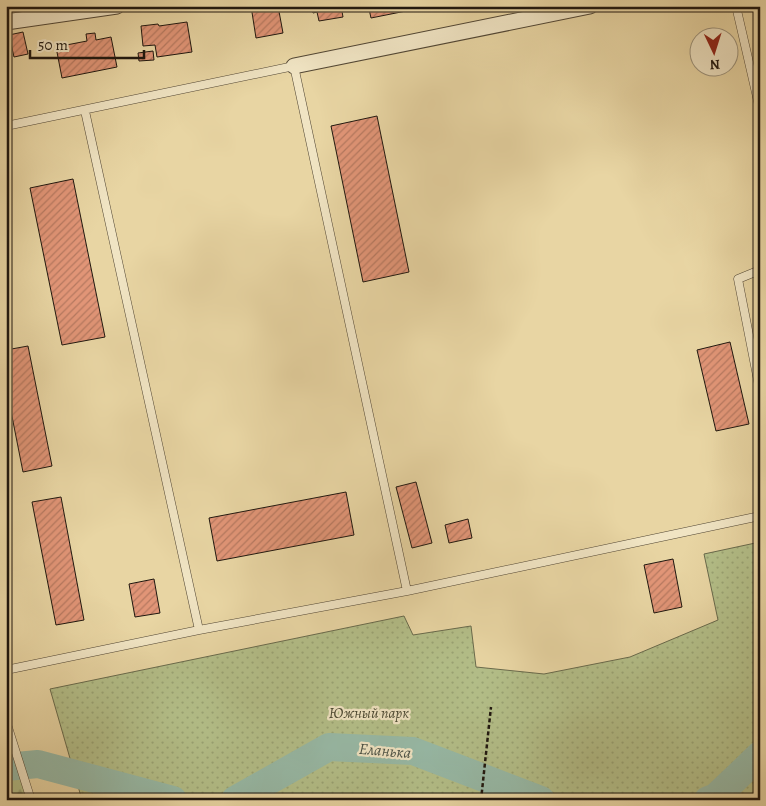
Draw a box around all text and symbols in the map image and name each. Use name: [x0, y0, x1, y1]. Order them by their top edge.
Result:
scale bar: [30, 28, 144, 60]
north arrow: [688, 28, 738, 78]
text: 50 m: [38, 35, 68, 55]
text: N: [709, 55, 721, 74]
park label: Южный парк: [329, 703, 409, 723]
water label: Еланька: [358, 738, 412, 764]

